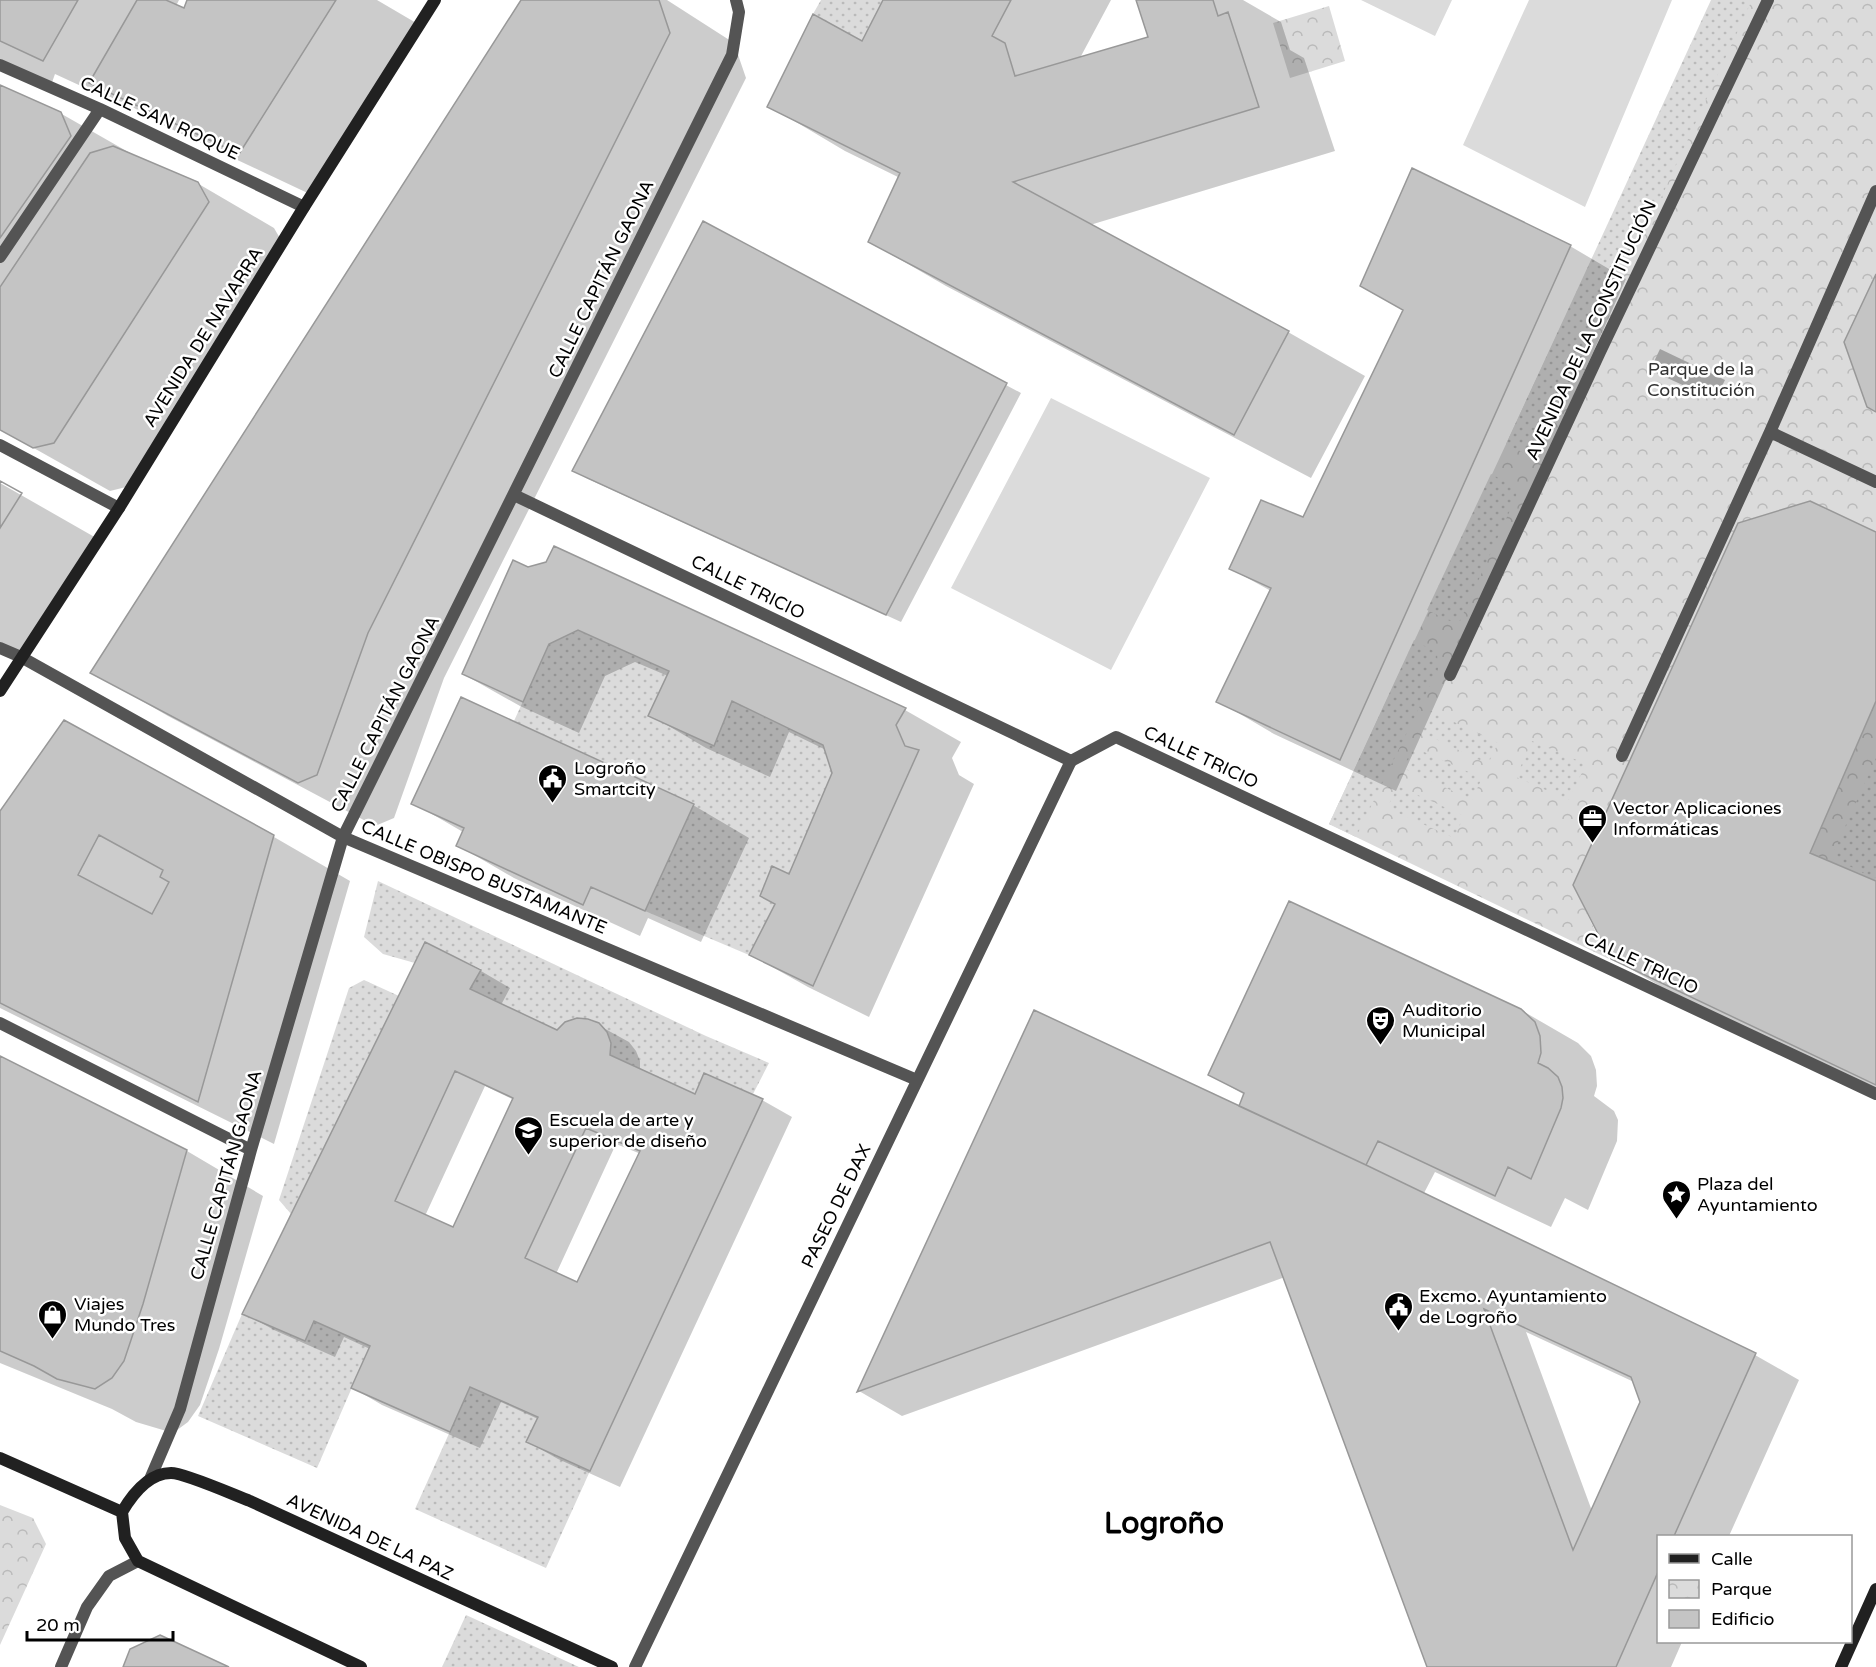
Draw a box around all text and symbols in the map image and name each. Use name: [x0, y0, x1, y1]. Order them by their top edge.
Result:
street label: CALLE SAN ROQUE: [77, 71, 243, 165]
street label: CALLE CAPITÁN GAONA: [543, 176, 659, 382]
street label: AVENIDA DE LA CONSTITUCIÓN: [1521, 196, 1661, 464]
street label: AVENIDA DE NAVARRA: [138, 243, 268, 431]
park label: Parque de la Constitución: [1647, 358, 1755, 401]
street label: CALLE TRICIO: [687, 550, 809, 624]
street label: CALLE CAPITÁN GAONA: [326, 612, 444, 816]
street label: CALLE TRICIO: [1140, 721, 1262, 793]
place label: Logroño Smartcity: [574, 757, 656, 800]
public building icon: Logroño Smartcity: [537, 762, 569, 804]
place label: Vector Aplicaciones Informáticas: [1613, 797, 1782, 840]
office icon: Vector Aplicaciones Informáticas: [1576, 802, 1608, 844]
street label: CALLE OBISPO BUSTAMANTE: [358, 815, 610, 939]
street label: CALLE TRICIO: [1580, 927, 1702, 999]
place label: Auditorio Municipal: [1402, 999, 1486, 1042]
theatre icon: Auditorio Municipal: [1365, 1004, 1397, 1046]
street label: CALLE CAPITÁN GAONA: [185, 1067, 267, 1283]
place label: Escuela de arte y superior de diseño: [549, 1109, 707, 1152]
school or university icon: Escuela de arte y superior de diseño: [512, 1114, 544, 1156]
street label: PASEO DE DAX: [796, 1140, 876, 1272]
place label: Plaza del Ayuntamiento: [1697, 1173, 1818, 1216]
place icon: Plaza del Ayuntamiento: [1660, 1178, 1692, 1220]
place label: Excmo. Ayuntamiento de Logroño: [1419, 1285, 1607, 1328]
public building icon: Excmo. Ayuntamiento de Logroño: [1382, 1290, 1414, 1332]
place label: Viajes Mundo Tres: [74, 1293, 175, 1336]
shop icon: Viajes Mundo Tres: [37, 1298, 69, 1340]
street label: AVENIDA DE LA PAZ: [283, 1489, 457, 1585]
district label: Logroño: [1104, 1505, 1224, 1542]
legend: [1657, 1535, 1852, 1643]
text: Calle: [1711, 1548, 1753, 1570]
text: Parque: [1711, 1578, 1772, 1600]
scale bar: [27, 1604, 172, 1642]
text: Edificio: [1711, 1608, 1775, 1630]
text: 20 m: [36, 1614, 80, 1636]

